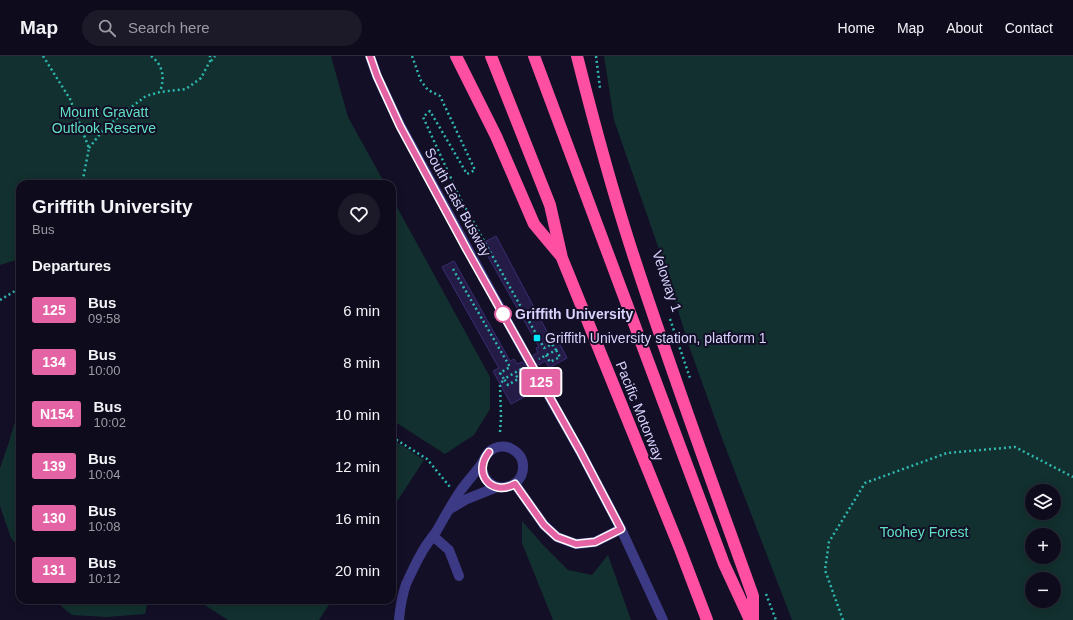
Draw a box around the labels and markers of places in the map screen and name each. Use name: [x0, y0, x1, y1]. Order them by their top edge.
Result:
marker: Griffith University: [494, 305, 512, 323]
place label: Griffith University: [515, 306, 633, 322]
place label: Griffith University station, platform 1: [545, 330, 767, 346]
marker: Griffith University station, platform 1: [532, 333, 542, 343]

